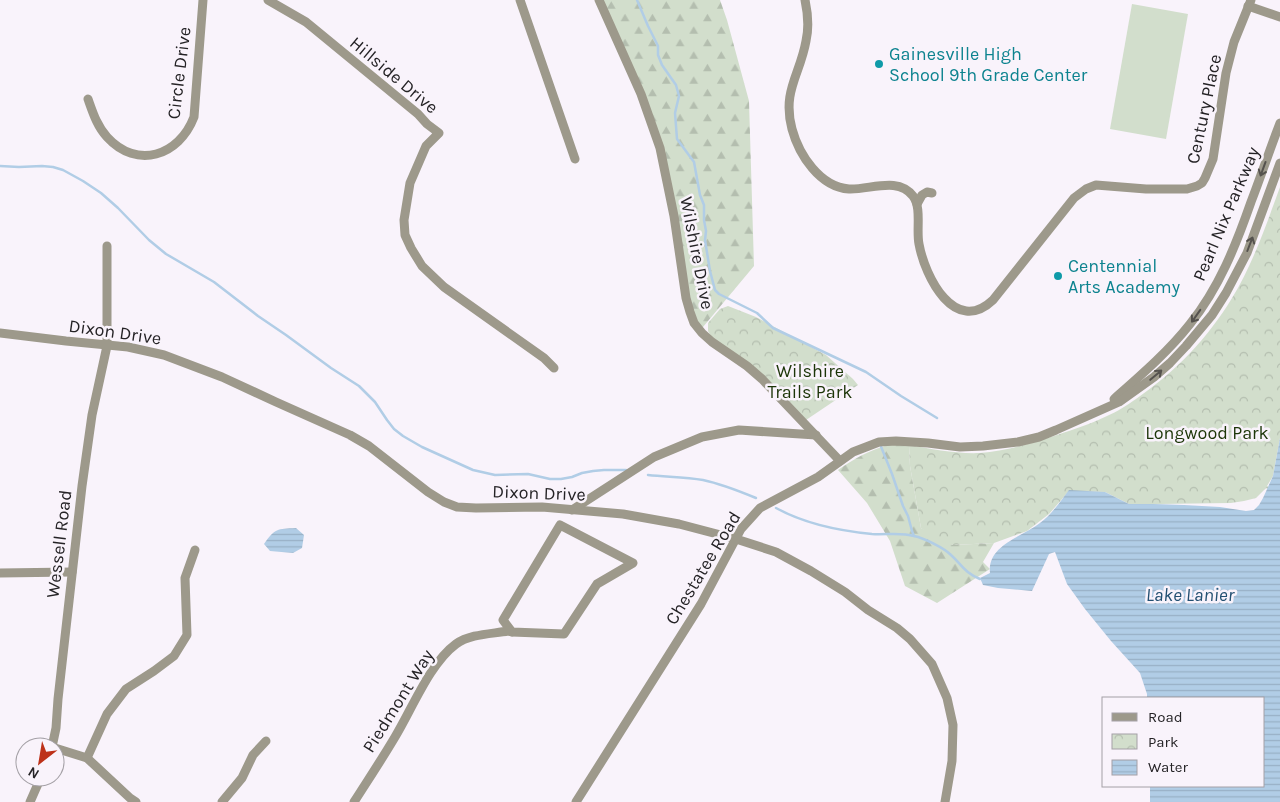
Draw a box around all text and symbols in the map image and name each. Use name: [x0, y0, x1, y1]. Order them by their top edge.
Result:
street label: Circle Drive: [162, 26, 196, 120]
street label: Hillside Drive: [345, 32, 443, 118]
place label: Gainesville High School 9th Grade Center: [889, 43, 1088, 86]
street label: Century Place: [1182, 52, 1226, 166]
marker: Gainesville High School 9th Grade Center: [873, 58, 885, 70]
street label: Pearl Nix Parkway: [1188, 143, 1264, 285]
one-way arrow: [1258, 161, 1267, 176]
street label: Wilshire Drive: [675, 195, 719, 311]
one-way arrow: [1246, 237, 1255, 253]
place label: Centennial Arts Academy: [1068, 255, 1181, 298]
marker: Centennial Arts Academy: [1052, 270, 1064, 282]
one-way arrow: [1191, 309, 1201, 323]
street label: Dixon Drive: [67, 315, 163, 349]
park label: Wilshire Trails Park: [768, 360, 852, 403]
one-way arrow: [1149, 369, 1162, 380]
park label: Longwood Park: [1145, 422, 1269, 444]
street label: Dixon Drive: [492, 480, 586, 506]
street label: Wessell Road: [41, 489, 77, 599]
street label: Chestatee Road: [661, 507, 745, 629]
water label: Lake Lanier: [1146, 584, 1236, 606]
street label: Piedmont Way: [358, 645, 439, 757]
legend: [1102, 697, 1265, 787]
text: Road: [1148, 708, 1183, 726]
text: Park: [1148, 733, 1178, 751]
north arrow: [15, 737, 65, 787]
text: Water: [1148, 758, 1189, 776]
text: N: [25, 763, 42, 783]

